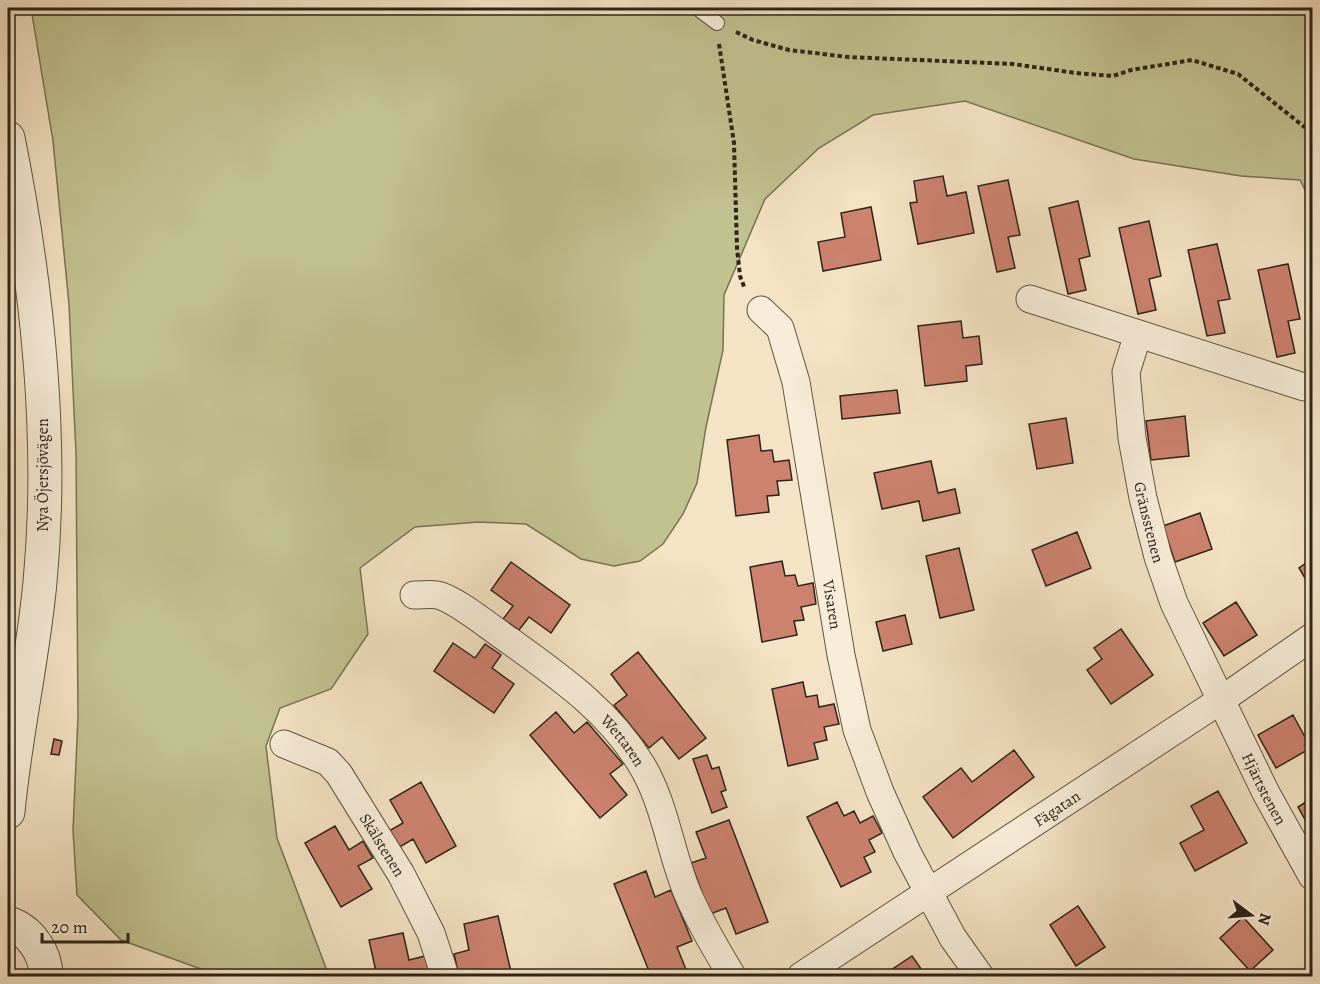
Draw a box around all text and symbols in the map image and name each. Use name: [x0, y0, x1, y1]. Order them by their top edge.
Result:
street label: Nya Öjersjövägen: [32, 418, 54, 532]
street label: Gränsstenen: [1128, 480, 1169, 566]
street label: Visaren: [817, 577, 847, 631]
street label: Wettaren: [595, 709, 650, 771]
street label: Hjärtstenen: [1236, 749, 1292, 829]
street label: Fägatan: [1030, 785, 1085, 832]
street label: Skälstenen: [354, 809, 410, 881]
north arrow: [1221, 885, 1281, 945]
scale bar: [42, 906, 128, 944]
text: N: [1252, 910, 1277, 928]
text: 20 m: [51, 915, 88, 939]

